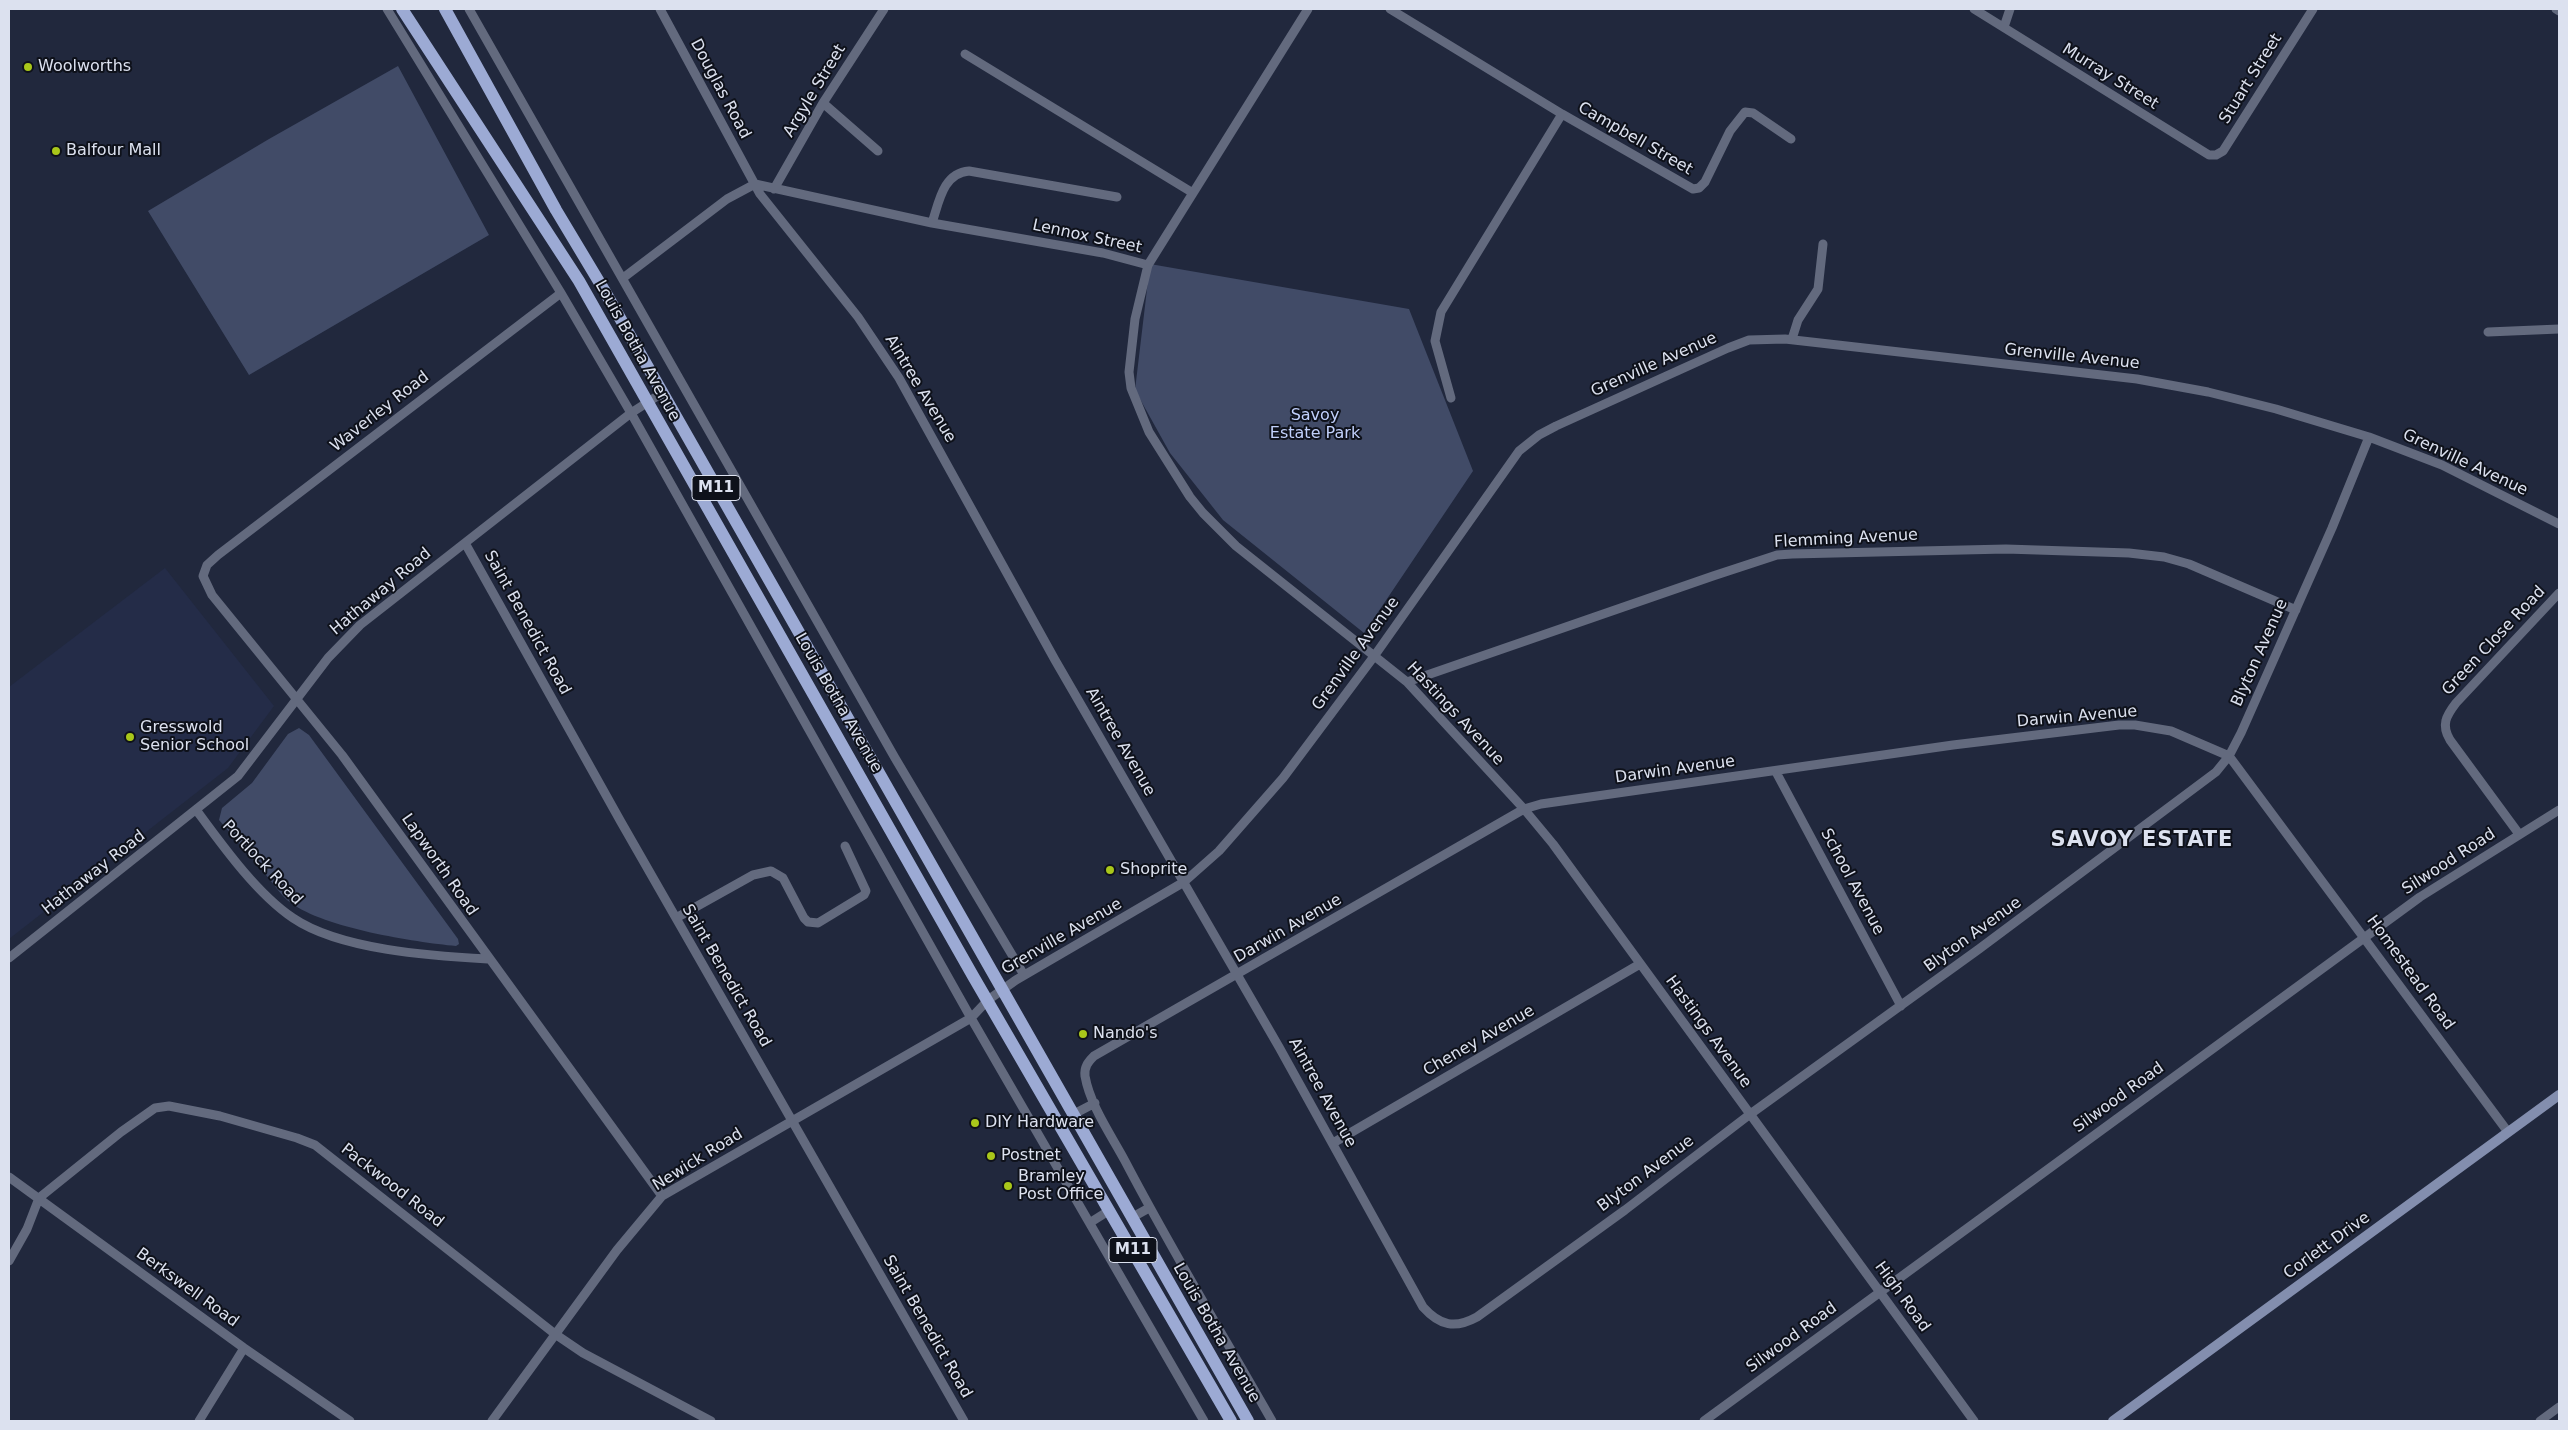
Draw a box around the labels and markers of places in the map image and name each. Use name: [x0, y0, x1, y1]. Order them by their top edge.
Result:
place label: Woolworths: [38, 57, 131, 77]
marker: Woolworths: [22, 61, 34, 73]
place label: Balfour Mall: [66, 141, 161, 161]
marker: Balfour Mall: [50, 145, 62, 157]
place label: Gresswold Senior School: [140, 718, 249, 756]
marker: Gresswold Senior School: [124, 731, 136, 743]
place label: Shoprite: [1120, 860, 1187, 880]
marker: Shoprite: [1104, 864, 1116, 876]
place label: Nando's: [1093, 1024, 1158, 1044]
marker: Nando's: [1077, 1028, 1089, 1040]
place label: DIY Hardware: [985, 1113, 1094, 1133]
marker: DIY Hardware: [969, 1117, 981, 1129]
place label: Postnet: [1001, 1146, 1061, 1166]
marker: Postnet: [985, 1150, 997, 1162]
place label: Bramley Post Office: [1018, 1167, 1103, 1205]
marker: Bramley Post Office: [1002, 1180, 1014, 1192]

